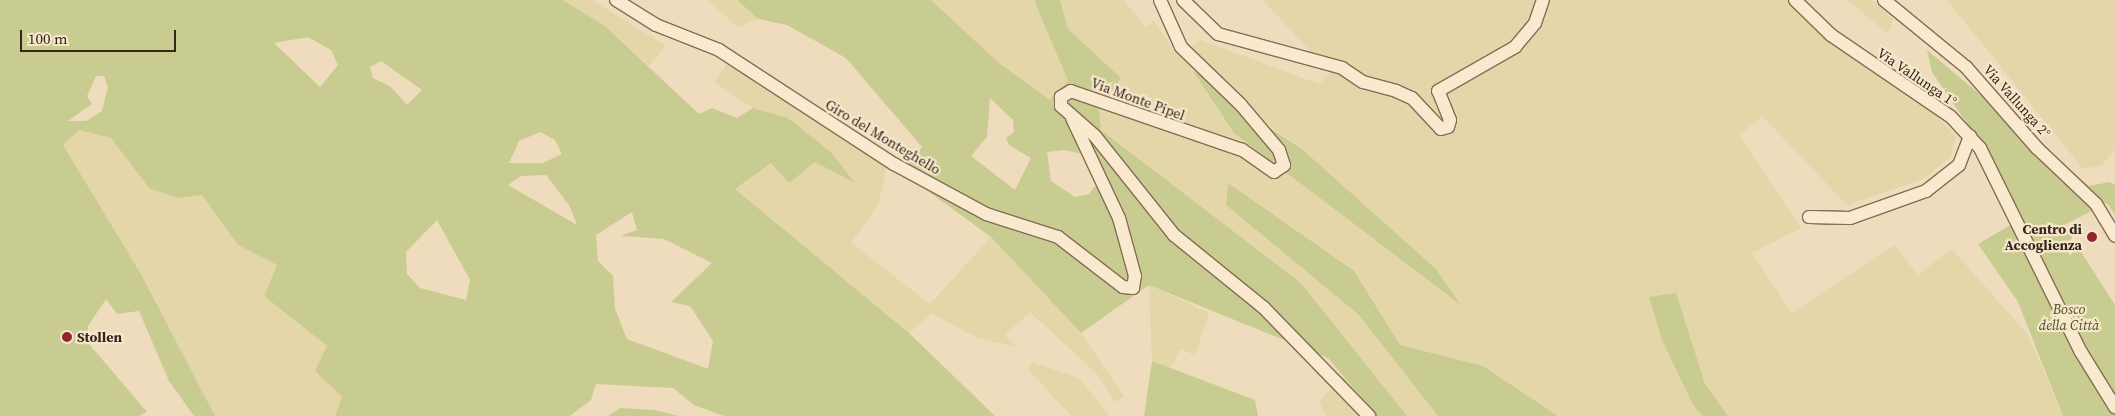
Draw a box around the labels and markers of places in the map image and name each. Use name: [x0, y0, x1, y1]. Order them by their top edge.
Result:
place label: Centro di Accoglienza: [2004, 221, 2082, 253]
marker: Centro di Accoglienza: [2086, 231, 2098, 243]
place label: Stollen: [77, 329, 122, 345]
marker: Stollen: [61, 331, 73, 343]

